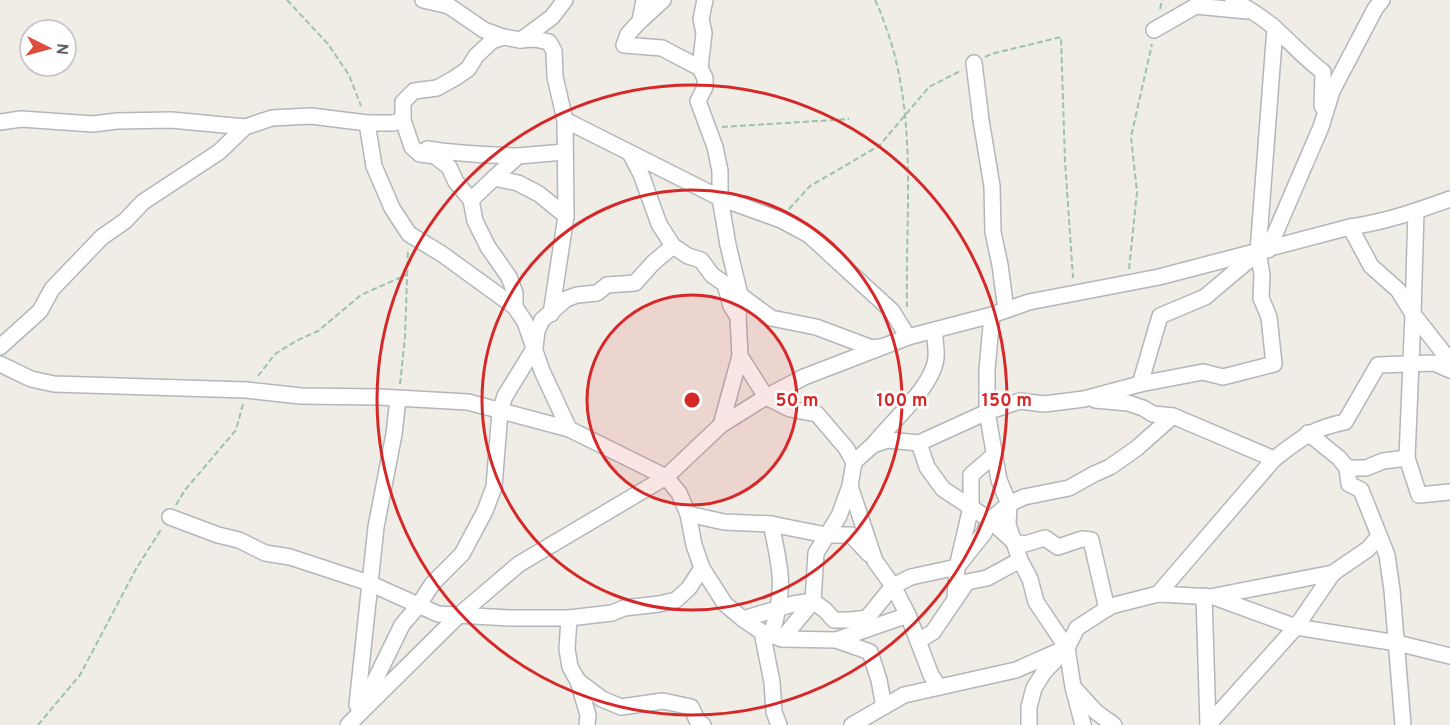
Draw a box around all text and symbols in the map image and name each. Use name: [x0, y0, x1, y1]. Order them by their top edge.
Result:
north arrow: [18, 18, 78, 78]
text: N: [50, 43, 71, 56]
centre of rings: [682, 390, 702, 410]
text: 50 m: [775, 390, 819, 413]
text: 100 m: [876, 390, 928, 413]
text: 150 m: [982, 390, 1032, 413]

